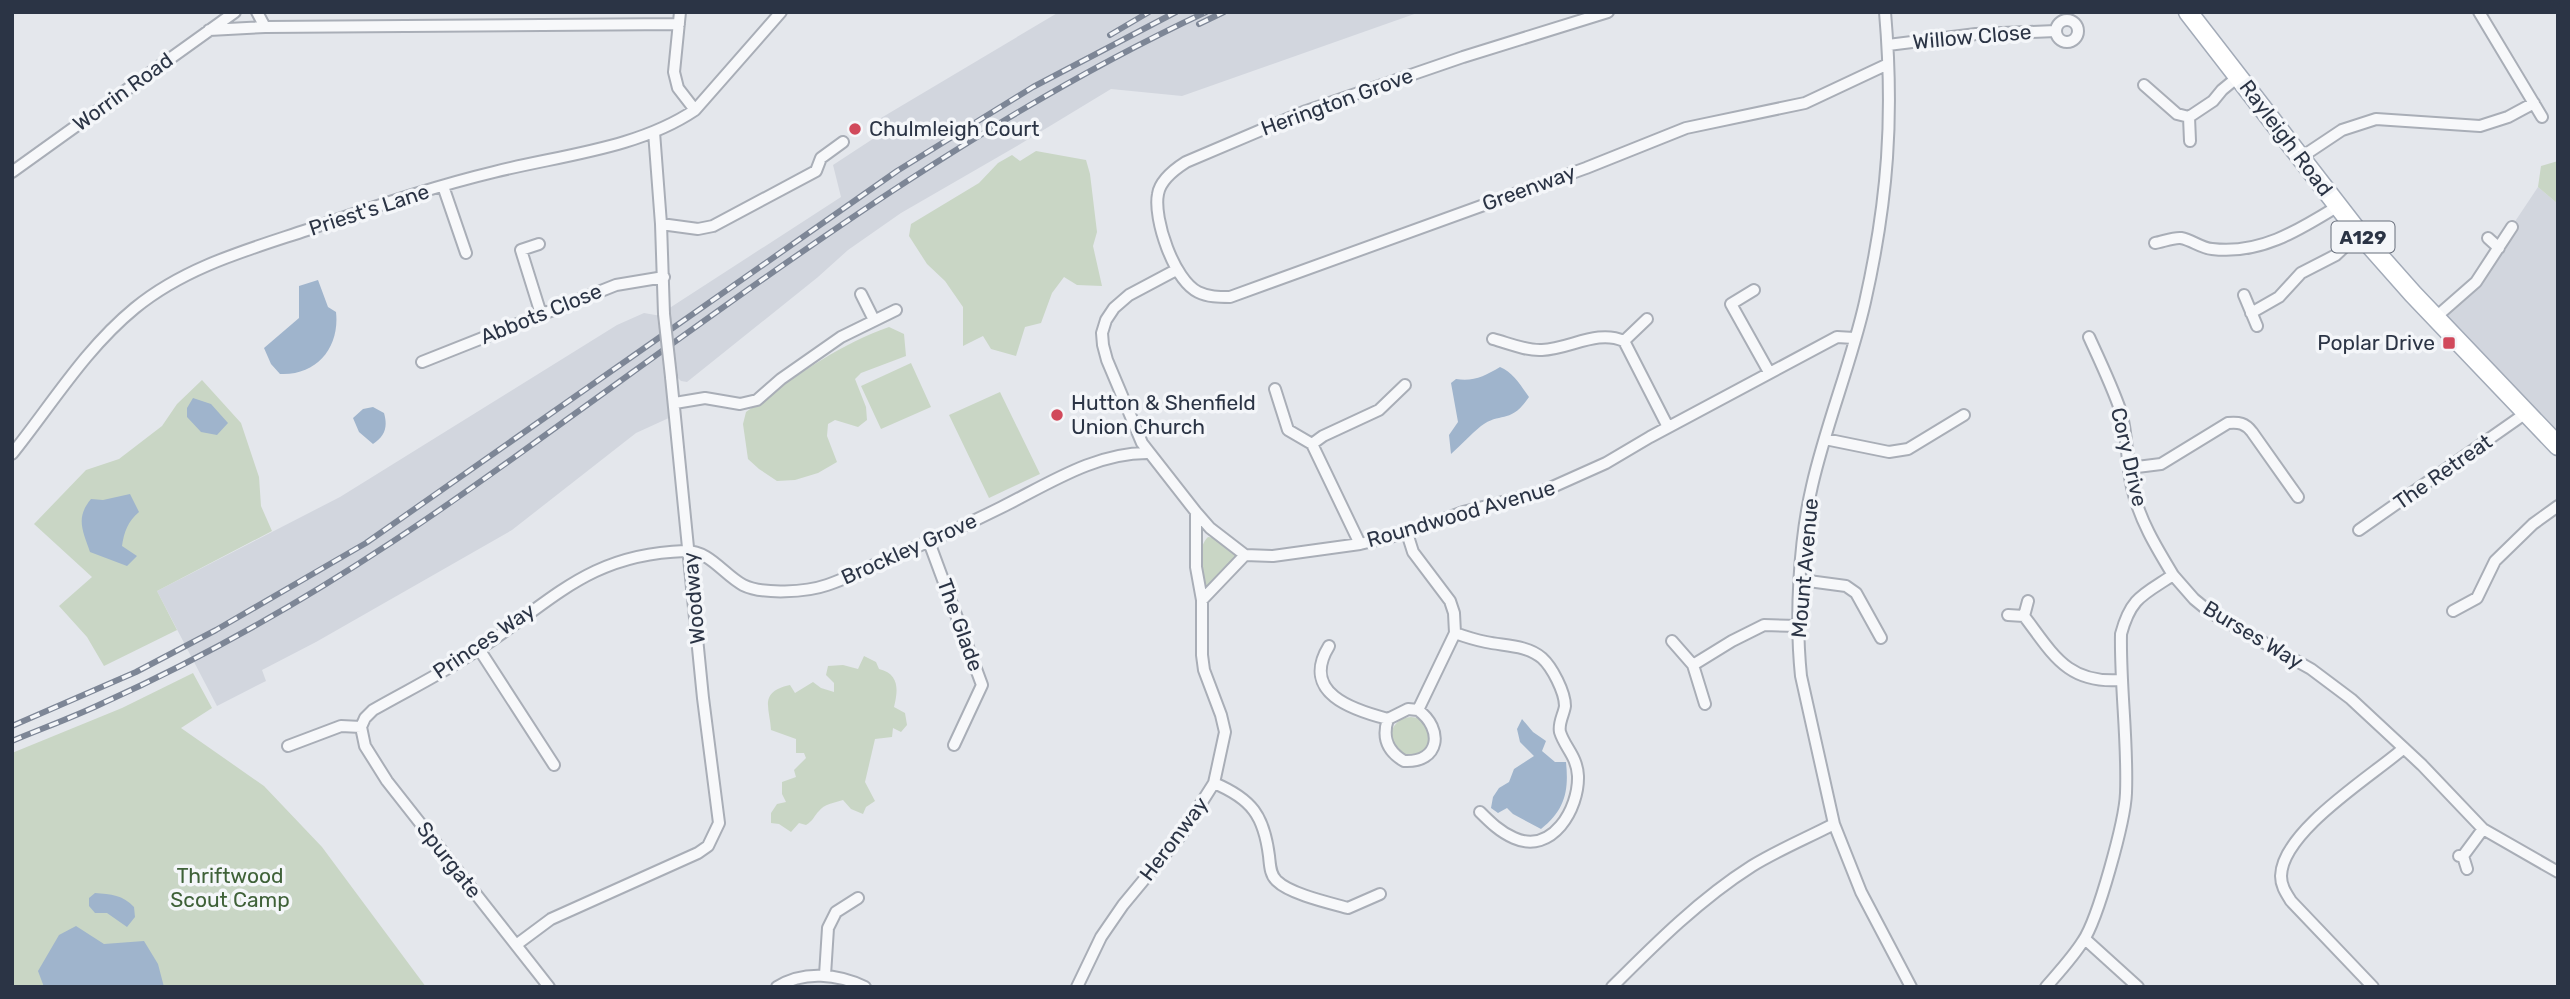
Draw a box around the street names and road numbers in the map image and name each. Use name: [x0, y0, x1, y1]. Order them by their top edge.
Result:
street label: Willow Close: [1912, 19, 2032, 54]
street label: Worrin Road: [68, 47, 177, 136]
street label: Herington Grove: [1257, 62, 1416, 141]
street label: Rayleigh Road: [2235, 75, 2338, 201]
street label: Greenway: [1479, 159, 1579, 216]
street label: Priest's Lane: [305, 178, 432, 241]
road number: A129: [2332, 221, 2394, 252]
street label: Abbots Close: [476, 278, 605, 349]
street label: Cory Drive: [2106, 405, 2153, 509]
street label: The Retreat: [2389, 429, 2497, 515]
street label: Roundwood Avenue: [1364, 475, 1558, 552]
street label: Mount Avenue: [1786, 497, 1823, 639]
street label: Brockley Grove: [837, 507, 980, 590]
street label: Woodway: [677, 551, 710, 645]
street label: The Glade: [932, 575, 989, 675]
street label: Burses Way: [2199, 595, 2308, 674]
street label: Princes Way: [428, 597, 540, 684]
street label: Heronway: [1134, 791, 1214, 886]
street label: Spurgate: [412, 817, 487, 903]

